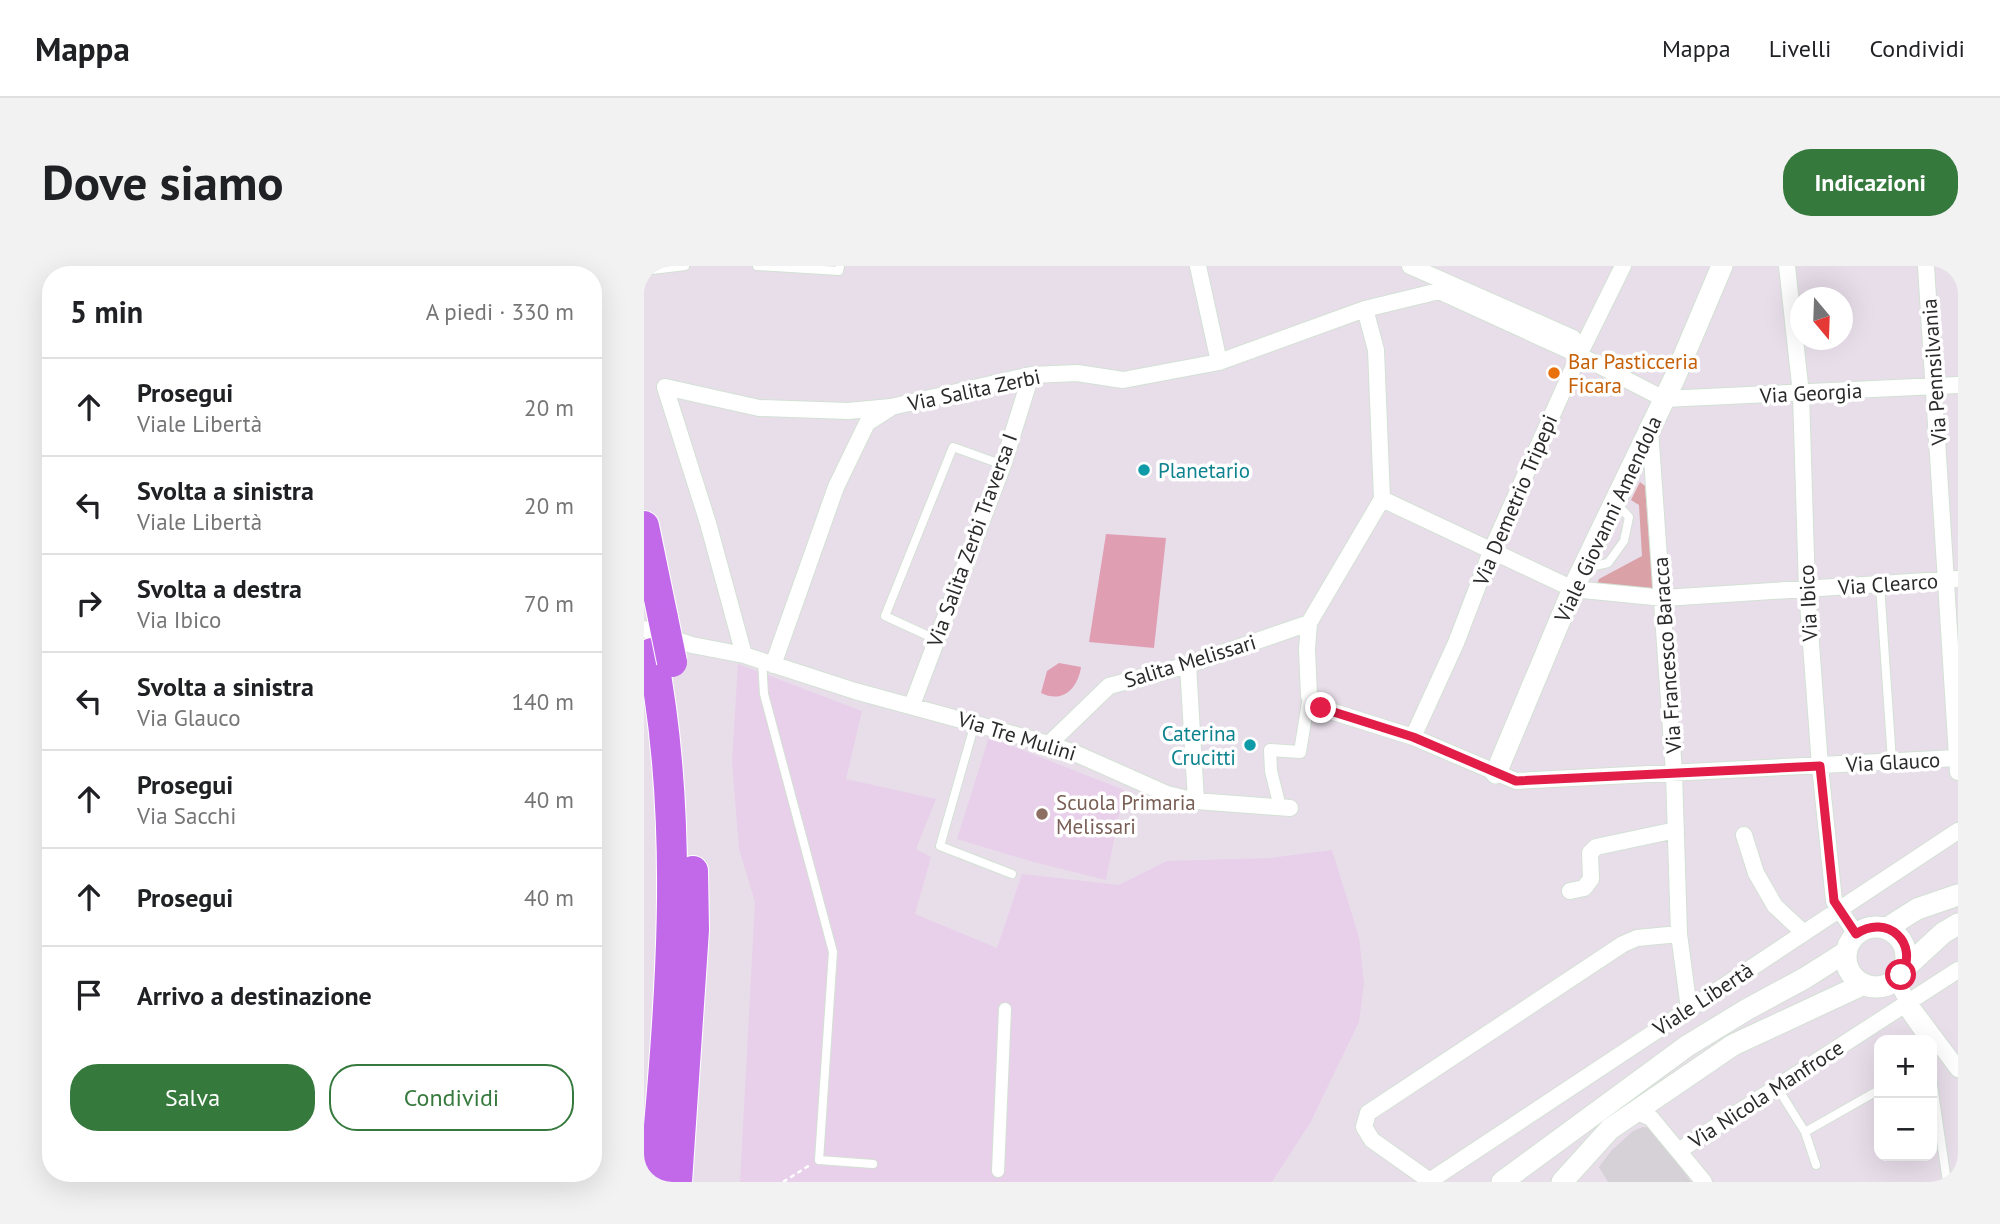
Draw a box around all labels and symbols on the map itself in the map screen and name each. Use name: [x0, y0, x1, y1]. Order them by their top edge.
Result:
north arrow: [1790, 287, 1853, 350]
street label: Via Pennsilvania: [1915, 298, 1953, 447]
place label: Bar Pasticceria Ficara: [1568, 348, 1698, 399]
street label: Via Salita Zerbi: [904, 363, 1043, 417]
marker: Bar Pasticceria Ficara: [1546, 365, 1562, 381]
street label: Via Georgia: [1758, 377, 1863, 409]
street label: Via Demetrio Tripepi: [1466, 410, 1563, 590]
street label: Viale Giovanni Amendola: [1548, 412, 1668, 627]
street label: Via Salita Zerbi Traversa I: [920, 429, 1023, 651]
place label: Planetario: [1158, 457, 1250, 484]
marker: Planetario: [1136, 462, 1152, 478]
street label: Via Francesco Baracca: [1647, 556, 1687, 755]
street label: Via Ibico: [1793, 564, 1824, 643]
street label: Via Clearco: [1836, 567, 1939, 601]
street label: Salita Melissari: [1121, 628, 1259, 694]
route end: [1305, 692, 1336, 723]
street label: Via Tre Mulini: [953, 705, 1080, 767]
place label: Caterina Crucitti: [1162, 720, 1236, 771]
marker: Caterina Crucitti: [1242, 737, 1258, 753]
street label: Via Glauco: [1844, 746, 1941, 778]
place label: Scuola Primaria Melissari: [1056, 789, 1196, 840]
marker: Scuola Primaria Melissari: [1034, 806, 1050, 822]
street label: Viale Libertà: [1647, 957, 1758, 1042]
route start: [1885, 959, 1916, 990]
street label: Via Nicola Manfroce: [1683, 1034, 1848, 1155]

